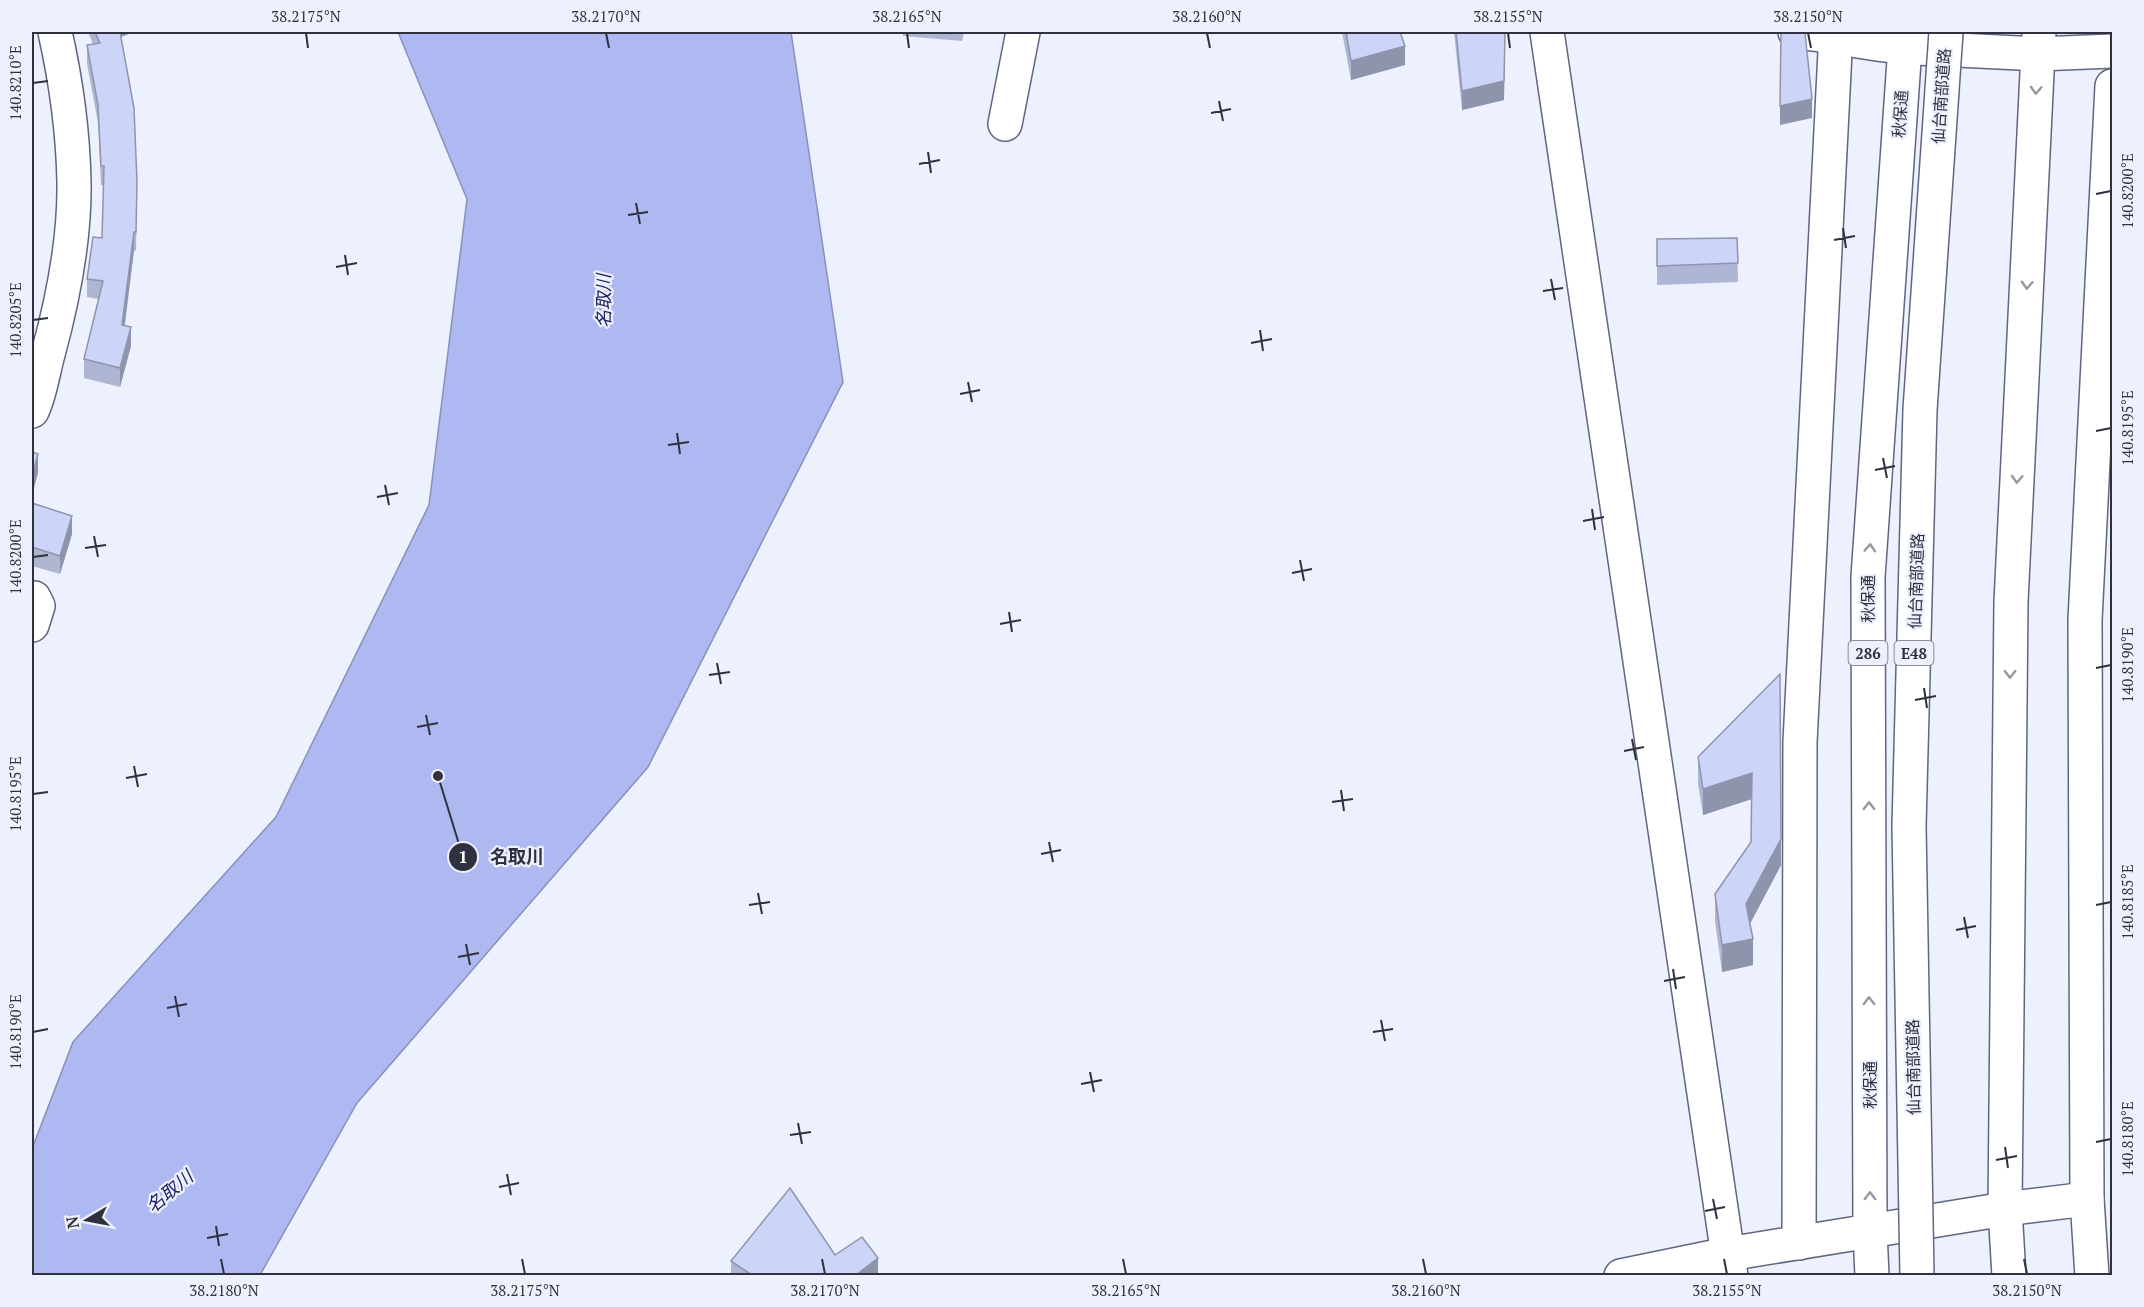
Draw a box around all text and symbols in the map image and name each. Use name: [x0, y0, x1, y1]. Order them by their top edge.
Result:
text: 38.2175°N: [271, 6, 341, 26]
text: 38.2170°N: [571, 6, 641, 26]
text: 38.2165°N: [872, 6, 942, 26]
text: 38.2160°N: [1172, 6, 1242, 26]
text: 38.2155°N: [1473, 6, 1543, 26]
text: 38.2150°N: [1773, 6, 1843, 26]
text: 140.8210°E: [5, 45, 25, 121]
street label: 仙台南部道路: [1927, 47, 1955, 145]
one-way arrow: [2030, 85, 2043, 94]
street label: 秋保通: [1887, 89, 1913, 139]
text: 140.8200°E: [2117, 153, 2137, 229]
water label: 名取川: [591, 272, 615, 328]
one-way arrow: [2020, 280, 2033, 289]
text: 140.8205°E: [5, 282, 25, 358]
text: 140.8195°E: [2117, 390, 2137, 466]
one-way arrow: [2010, 475, 2023, 484]
text: 140.8200°E: [5, 519, 25, 595]
street label: 仙台南部道路: [1903, 533, 1929, 629]
one-way arrow: [1863, 544, 1876, 553]
street label: 秋保通: [1857, 575, 1879, 623]
text: 140.8190°E: [2117, 627, 2137, 703]
road number: 286: [1848, 641, 1888, 665]
road number: E48: [1894, 641, 1934, 665]
one-way arrow: [2004, 670, 2016, 679]
text: 140.8195°E: [5, 756, 25, 832]
one-way arrow: [1863, 802, 1875, 811]
callout: 名取川: [448, 839, 556, 875]
text: 1: [458, 844, 468, 868]
text: 名取川: [490, 844, 544, 868]
text: 140.8185°E: [2117, 864, 2137, 940]
text: 140.8190°E: [5, 994, 25, 1070]
one-way arrow: [1863, 997, 1875, 1006]
street label: 仙台南部道路: [1901, 1019, 1925, 1115]
street label: 秋保通: [1859, 1061, 1881, 1109]
text: 140.8180°E: [2117, 1101, 2137, 1177]
water label: 名取川: [141, 1163, 199, 1218]
north arrow: [57, 1190, 117, 1250]
one-way arrow: [1864, 1192, 1876, 1201]
text: N: [60, 1215, 84, 1230]
text: 38.2180°N: [189, 1280, 259, 1300]
text: 38.2175°N: [490, 1280, 560, 1300]
text: 38.2170°N: [790, 1280, 860, 1300]
text: 38.2165°N: [1091, 1280, 1161, 1300]
text: 38.2160°N: [1391, 1280, 1461, 1300]
text: 38.2155°N: [1692, 1280, 1762, 1300]
text: 38.2150°N: [1992, 1280, 2062, 1300]

